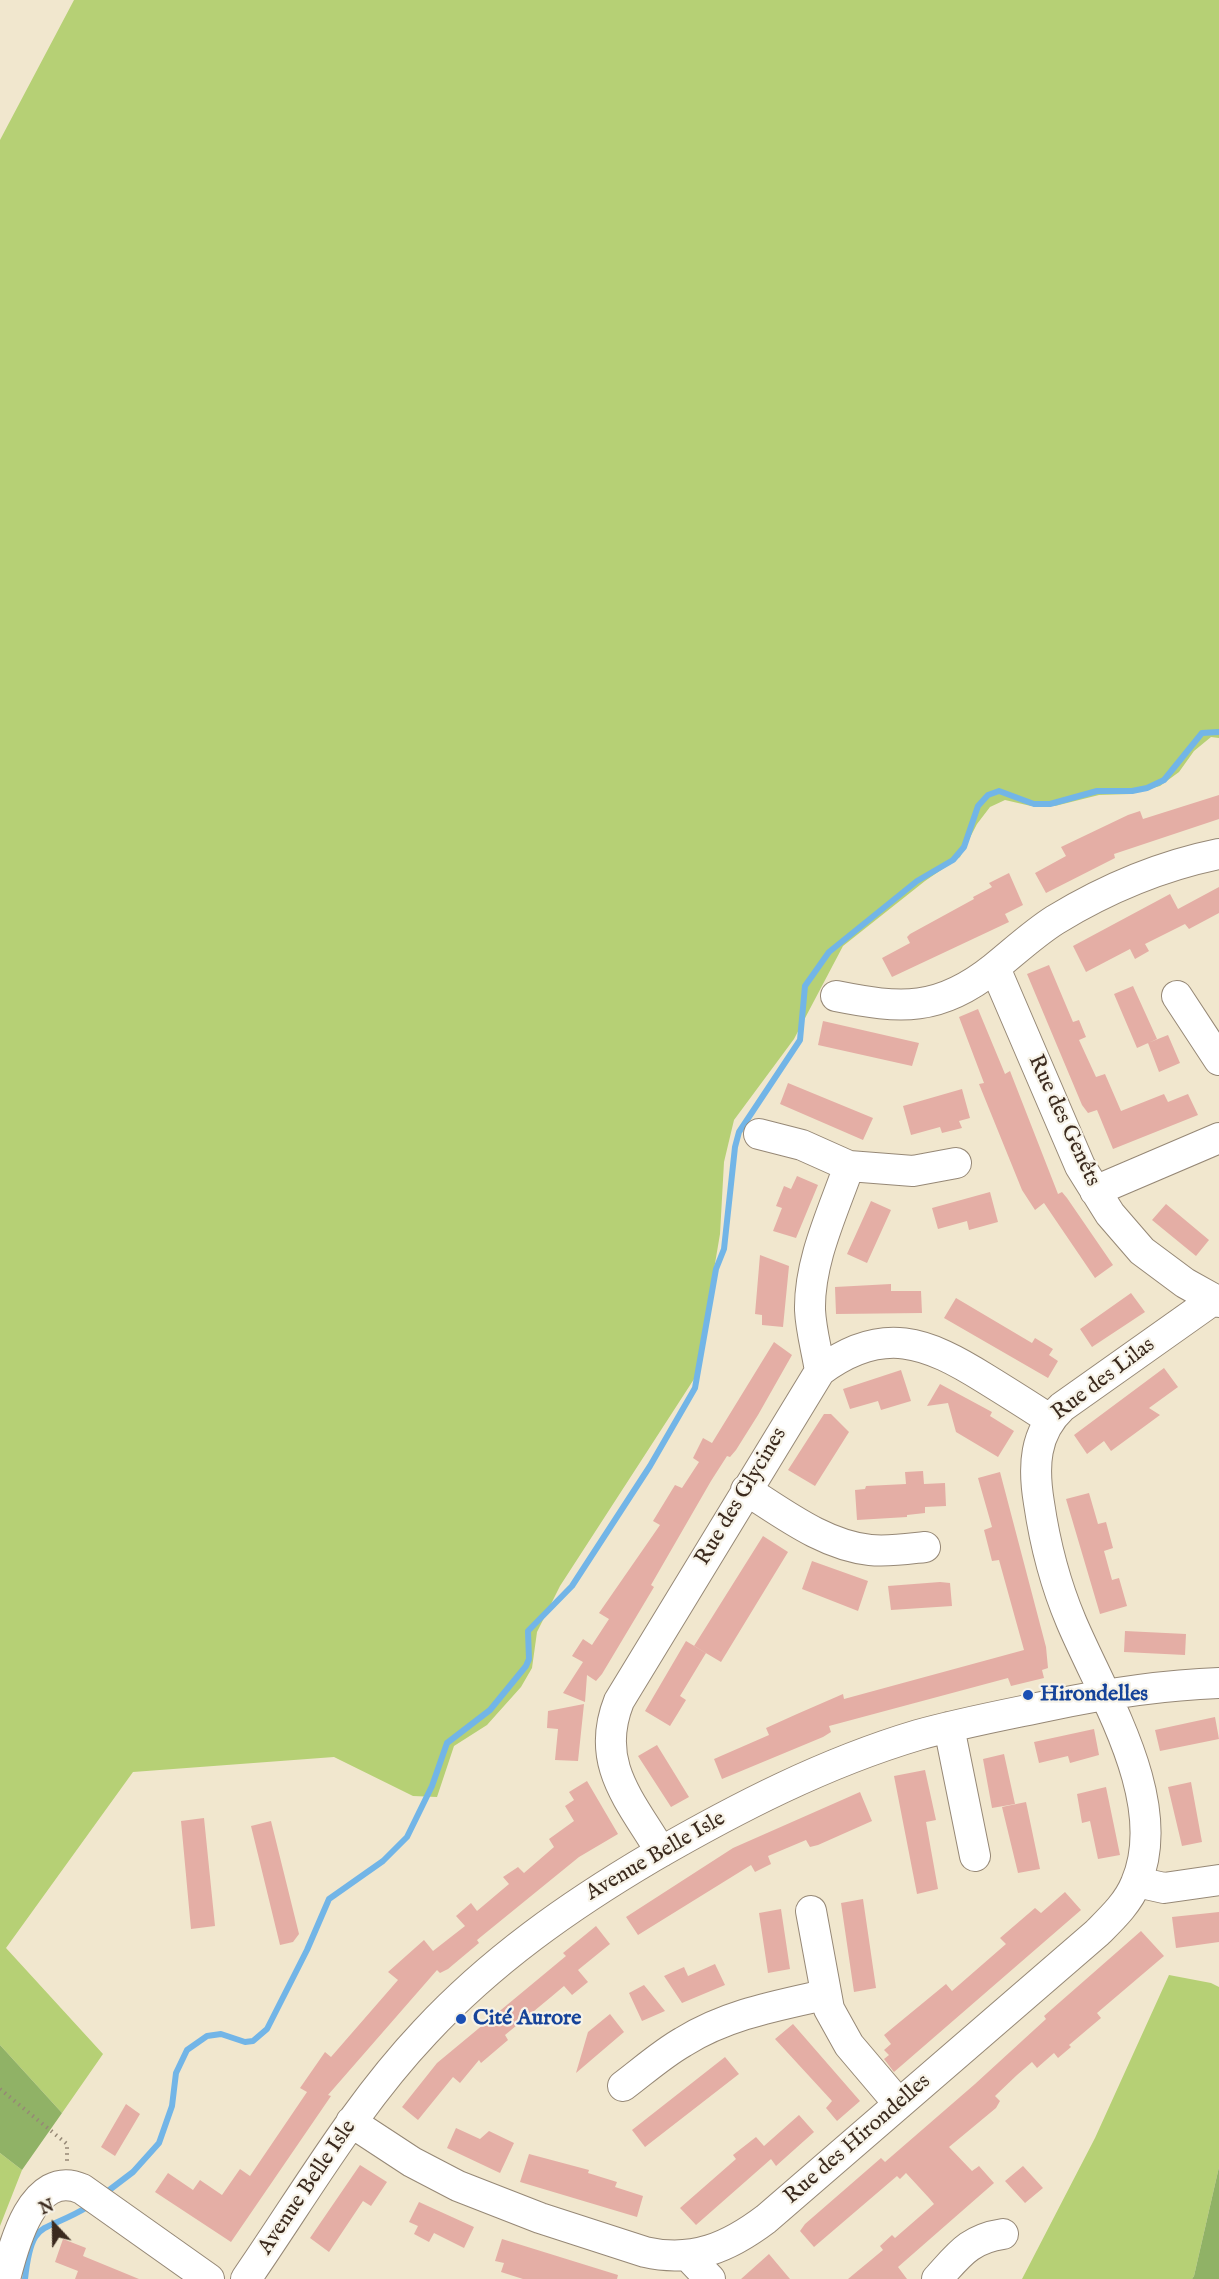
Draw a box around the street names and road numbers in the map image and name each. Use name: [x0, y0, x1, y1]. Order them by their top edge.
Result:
street label: Rue des Genêts: [1021, 1051, 1105, 1191]
street label: Rue des Lilas: [1047, 1333, 1161, 1427]
street label: Rue des Glycines: [691, 1423, 793, 1571]
street label: Avenue Belle Isle: [582, 1806, 730, 1908]
street label: Rue des Hirondelles: [779, 2069, 937, 2211]
street label: Avenue Belle Isle: [253, 2116, 363, 2260]

